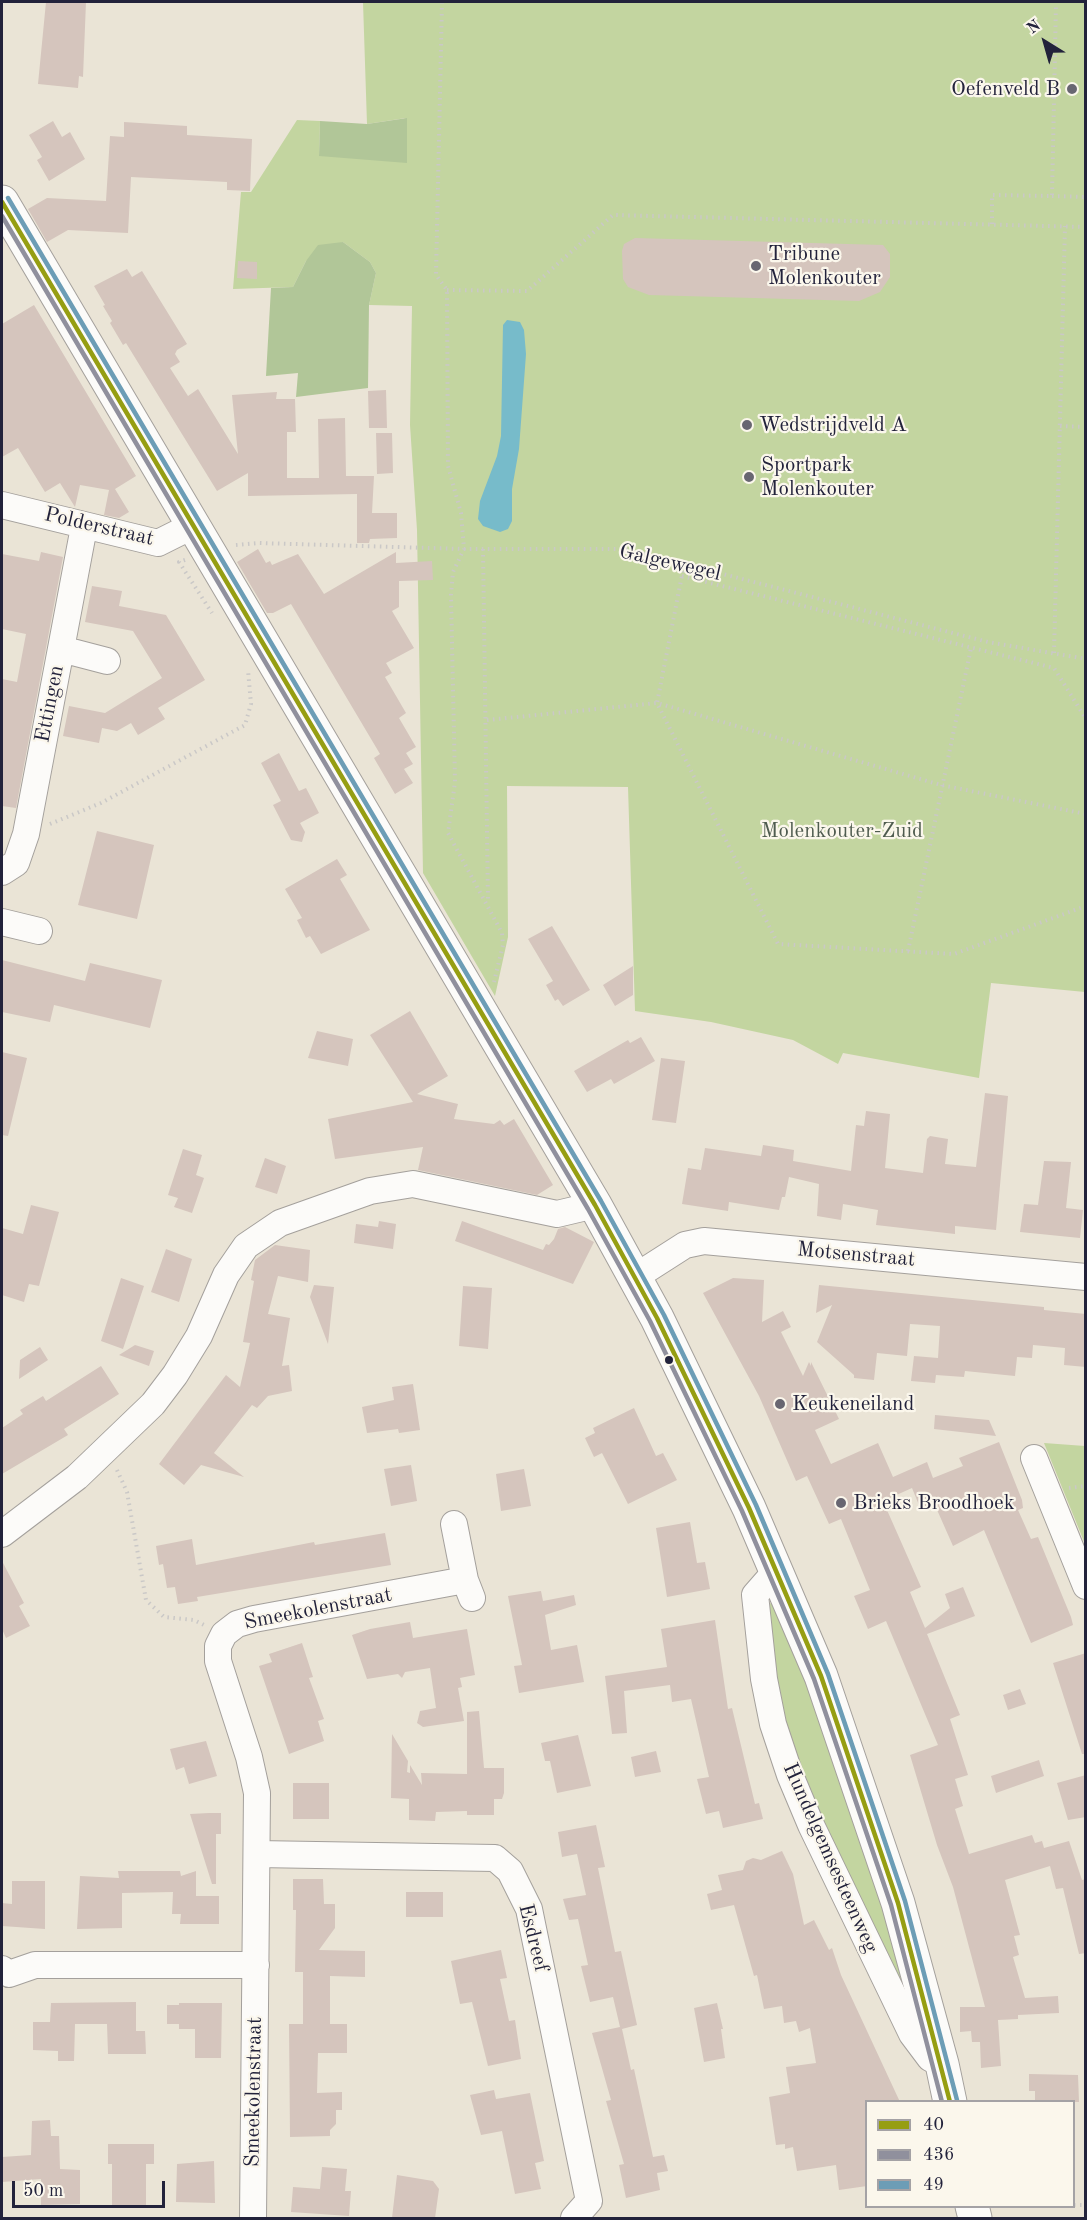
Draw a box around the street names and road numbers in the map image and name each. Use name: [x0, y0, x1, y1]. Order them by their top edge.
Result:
street label: Polderstraat: [42, 502, 156, 552]
street label: Galgewegel: [617, 539, 723, 587]
street label: Ettingen: [30, 663, 70, 745]
street label: Motsenstraat: [796, 1237, 916, 1273]
street label: Smeekolenstraat: [242, 1582, 394, 1636]
street label: Hundelgemsesteenweg: [777, 1759, 883, 1957]
street label: Esdreef: [512, 1901, 554, 1975]
street label: Smeekolenstraat: [240, 2017, 268, 2167]

